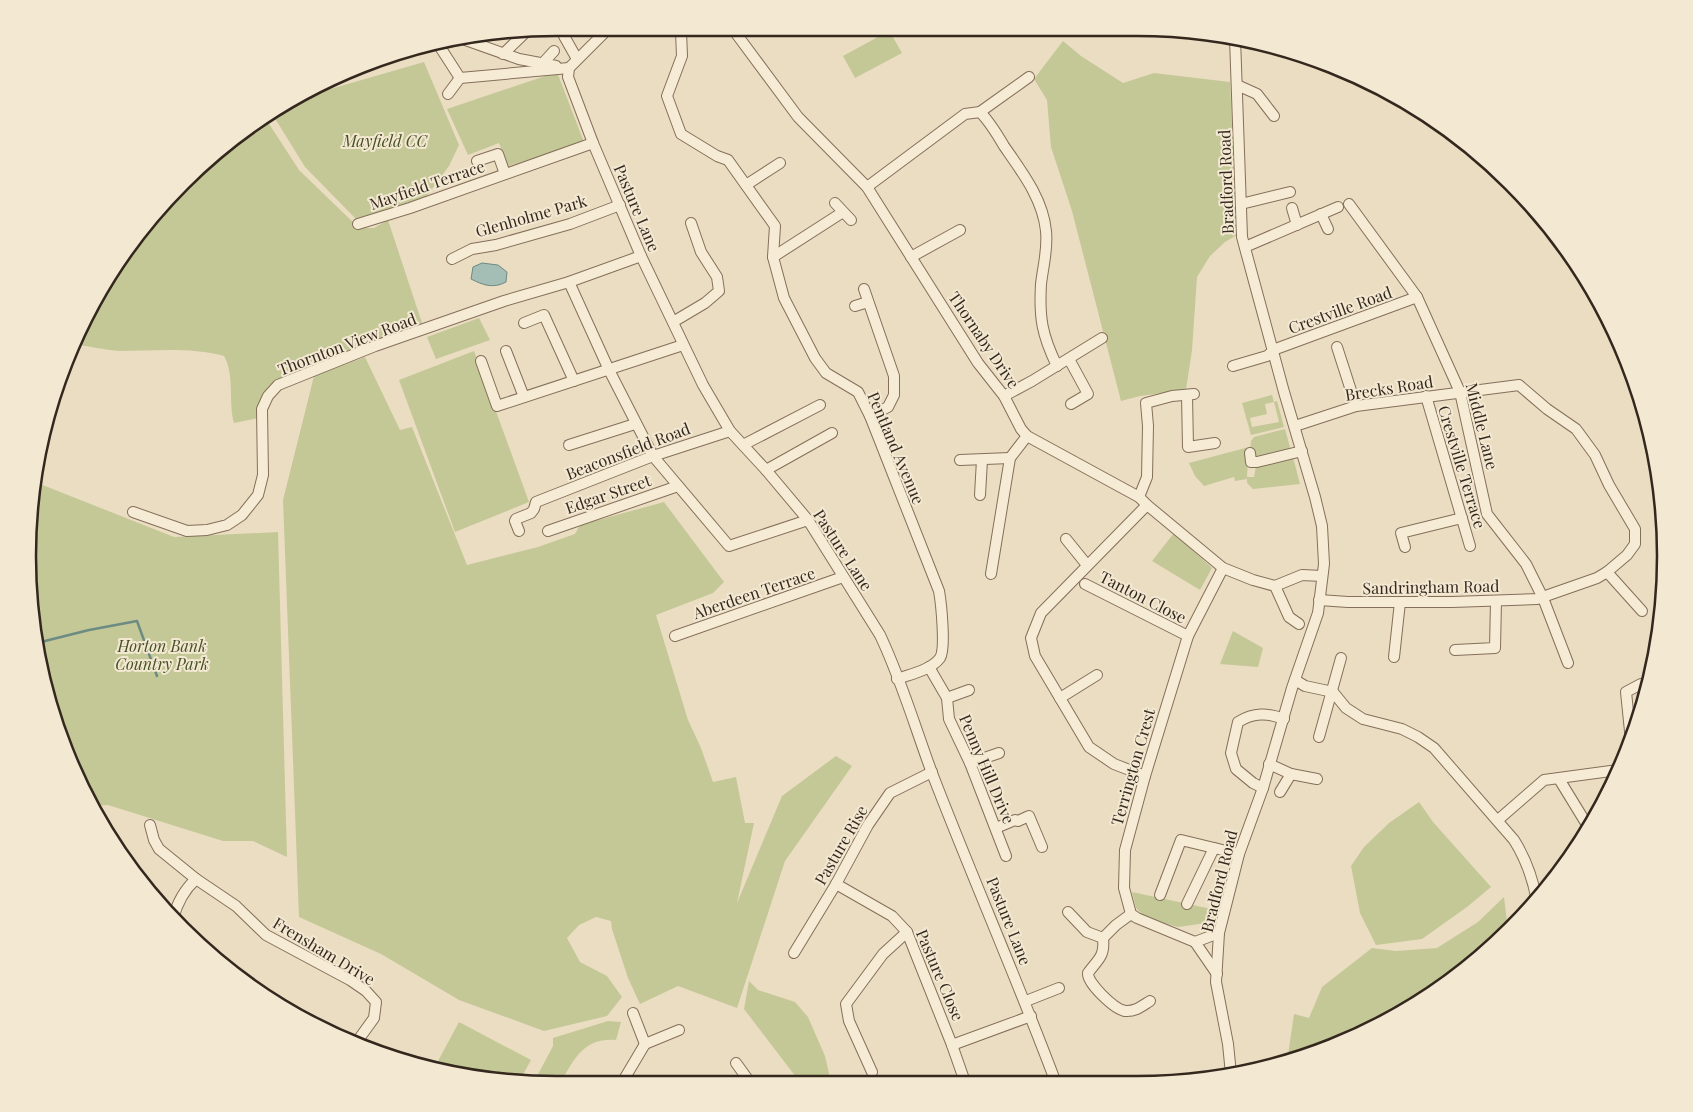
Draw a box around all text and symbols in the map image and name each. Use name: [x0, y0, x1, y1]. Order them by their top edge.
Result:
street label: Bradford Road: [1213, 129, 1238, 235]
park label: Mayfield CC: [342, 130, 428, 151]
street label: Mayfield Terrace: [366, 155, 487, 214]
street label: Pasture Lane: [610, 161, 665, 255]
street label: Glenholme Park: [473, 190, 589, 241]
street label: Crestville Road: [1285, 281, 1395, 338]
street label: Thornaby Drive: [944, 287, 1025, 392]
street label: Thornton View Road: [275, 307, 419, 380]
street label: Brecks Road: [1343, 370, 1434, 405]
street label: Middle Lane: [1462, 380, 1503, 471]
street label: Pentland Avenue: [863, 388, 930, 507]
street label: Crestville Terrace: [1434, 403, 1491, 531]
street label: Beaconsfield Road: [563, 417, 693, 484]
street label: Edgar Street: [562, 469, 654, 518]
street label: Pasture Lane: [809, 505, 878, 595]
street label: Aberdeen Terrace: [689, 562, 818, 624]
street label: Tanton Close: [1096, 566, 1190, 627]
street label: Sandringham Road: [1362, 575, 1500, 598]
park label: Horton Bank Country Park: [115, 635, 209, 674]
street label: Terrington Crest: [1106, 706, 1159, 828]
street label: Penny Hill Drive: [955, 711, 1020, 827]
street label: Pasture Rise: [809, 801, 872, 888]
street label: Bradford Road: [1196, 828, 1241, 934]
street label: Pasture Lane: [982, 874, 1037, 968]
street label: Frensham Drive: [269, 912, 379, 989]
street label: Pasture Close: [912, 926, 969, 1024]

